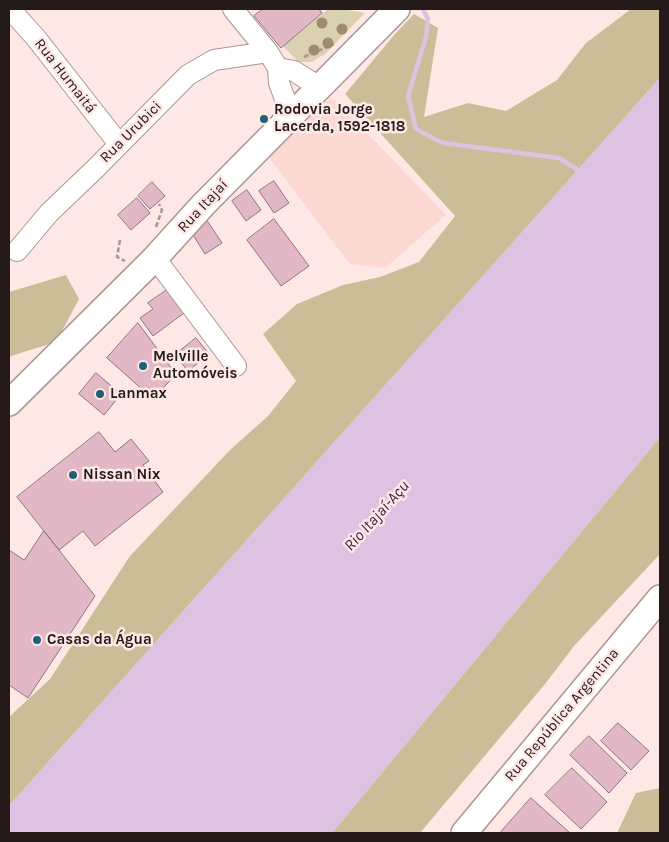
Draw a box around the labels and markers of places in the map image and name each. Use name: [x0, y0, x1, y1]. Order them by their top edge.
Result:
place label: Rodovia Jorge Lacerda, 1592-1818: [274, 101, 406, 136]
marker: Rodovia Jorge Lacerda, 1592-1818: [258, 113, 270, 125]
place label: Melville Automóveis: [153, 348, 237, 383]
marker: Melville Automóveis: [137, 360, 149, 372]
place label: Lanmax: [110, 385, 167, 403]
marker: Lanmax: [94, 388, 106, 400]
place label: Nissan Nix: [83, 466, 160, 484]
marker: Nissan Nix: [67, 469, 79, 481]
place label: Casas da Água: [47, 631, 152, 649]
marker: Casas da Água: [31, 634, 43, 646]

